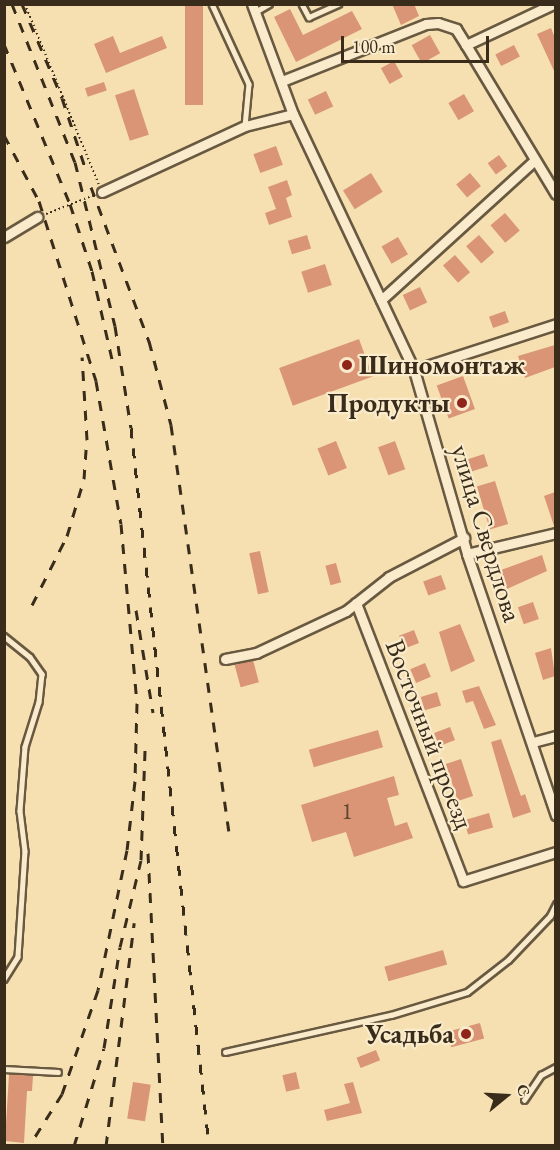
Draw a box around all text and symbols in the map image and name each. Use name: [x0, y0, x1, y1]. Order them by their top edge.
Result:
scale bar: [344, 24, 492, 62]
text: 100 m: [352, 35, 396, 58]
place label: Шиномонтаж: [359, 349, 525, 381]
marker: Шиномонтаж: [340, 358, 354, 372]
place label: Продукты: [327, 387, 450, 419]
marker: Продукты: [455, 396, 469, 410]
street label: улица Свердлова: [445, 440, 529, 626]
street label: Восточный проезд: [379, 635, 481, 833]
house number: 1: [341, 797, 353, 825]
place label: Усадьба: [365, 1018, 454, 1050]
marker: Усадьба: [459, 1027, 473, 1041]
north arrow: [476, 1066, 536, 1126]
text: С: [512, 1082, 535, 1099]

